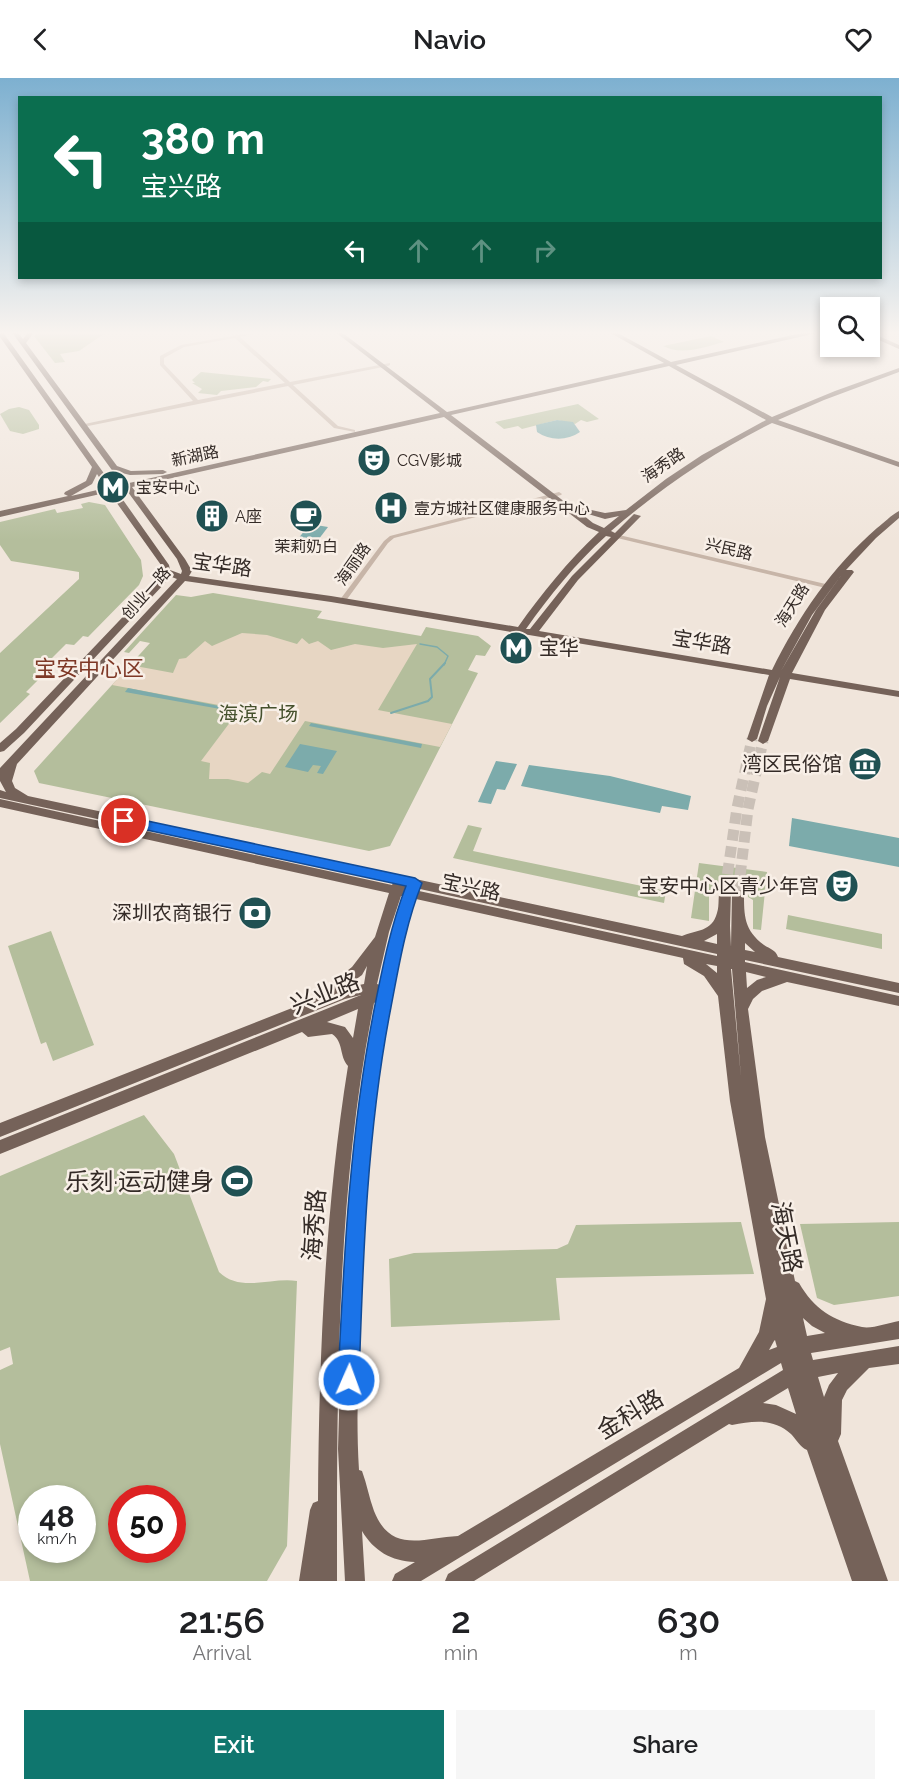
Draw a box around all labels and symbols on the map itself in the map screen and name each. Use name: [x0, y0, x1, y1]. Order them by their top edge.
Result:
street label: 新湖路: [170, 442, 220, 470]
theatre icon: CGV影城: [356, 442, 392, 478]
street label: 海秀路: [638, 443, 688, 487]
place label: CGV影城: [397, 451, 462, 470]
metro station icon: 宝安中心: [95, 469, 131, 505]
place label: 宝安中心: [136, 478, 200, 497]
hospital icon: 壹方城社区健康服务中心: [373, 490, 409, 526]
building icon: A座: [194, 498, 230, 534]
cafe icon: 茉莉奶白: [288, 498, 324, 534]
place label: 壹方城社区健康服务中心: [414, 499, 590, 518]
place label: A座: [235, 507, 262, 526]
street label: 兴民路: [703, 534, 755, 564]
place label: 茉莉奶白: [274, 537, 338, 556]
street label: 海丽路: [331, 539, 375, 589]
street label: 宝华路: [191, 549, 253, 581]
street label: 创业一路: [118, 563, 174, 623]
street label: 海天路: [771, 580, 813, 630]
street label: 宝华路: [670, 625, 734, 659]
metro station icon: 宝华: [498, 630, 534, 666]
place label: 宝华: [539, 636, 579, 660]
district label: 宝安中心区: [34, 655, 144, 681]
park label: 海滨广场: [218, 702, 298, 726]
museum icon: 湾区民俗馆: [847, 746, 883, 782]
place label: 湾区民俗馆: [742, 752, 842, 776]
pin: [98, 795, 149, 846]
theatre icon: 宝安中心区青少年宫: [824, 868, 860, 904]
street label: 宝兴路: [439, 869, 503, 905]
place label: 宝安中心区青少年宫: [639, 874, 819, 898]
bank icon: 深圳农商银行: [237, 895, 273, 931]
place label: 深圳农商银行: [112, 901, 232, 925]
street label: 兴业路: [286, 966, 364, 1020]
sports icon: 乐刻·运动健身: [219, 1163, 255, 1199]
place label: 乐刻·运动健身: [65, 1167, 214, 1196]
street label: 海秀路: [297, 1188, 331, 1262]
street label: 海天路: [766, 1199, 808, 1275]
position arrow: [317, 1348, 381, 1412]
street label: 金科路: [592, 1383, 668, 1445]
speed limit sign: 50: [108, 1485, 186, 1563]

